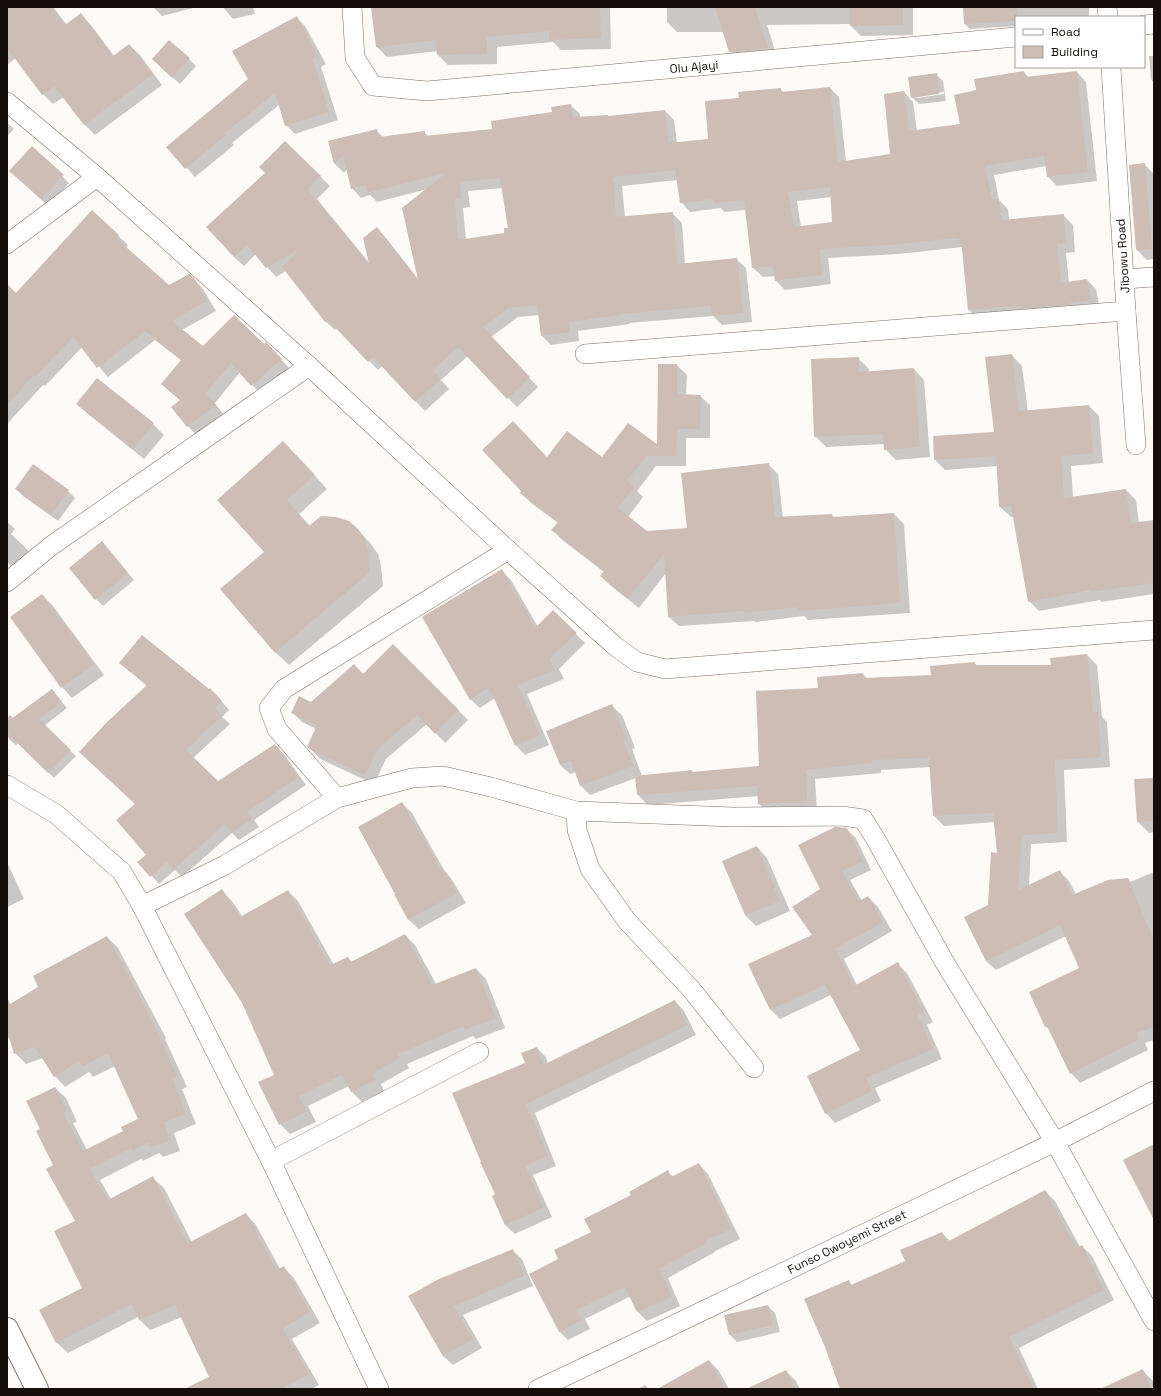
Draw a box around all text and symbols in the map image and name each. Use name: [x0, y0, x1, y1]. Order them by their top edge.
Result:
legend: [1015, 16, 1145, 68]
text: Road: [1051, 24, 1080, 40]
text: Building: [1051, 44, 1098, 60]
street label: Olu Ajayi: [669, 57, 719, 77]
street label: Jibowu Road: [1112, 218, 1134, 294]
street label: Funso Owoyemi Street: [785, 1206, 909, 1278]

